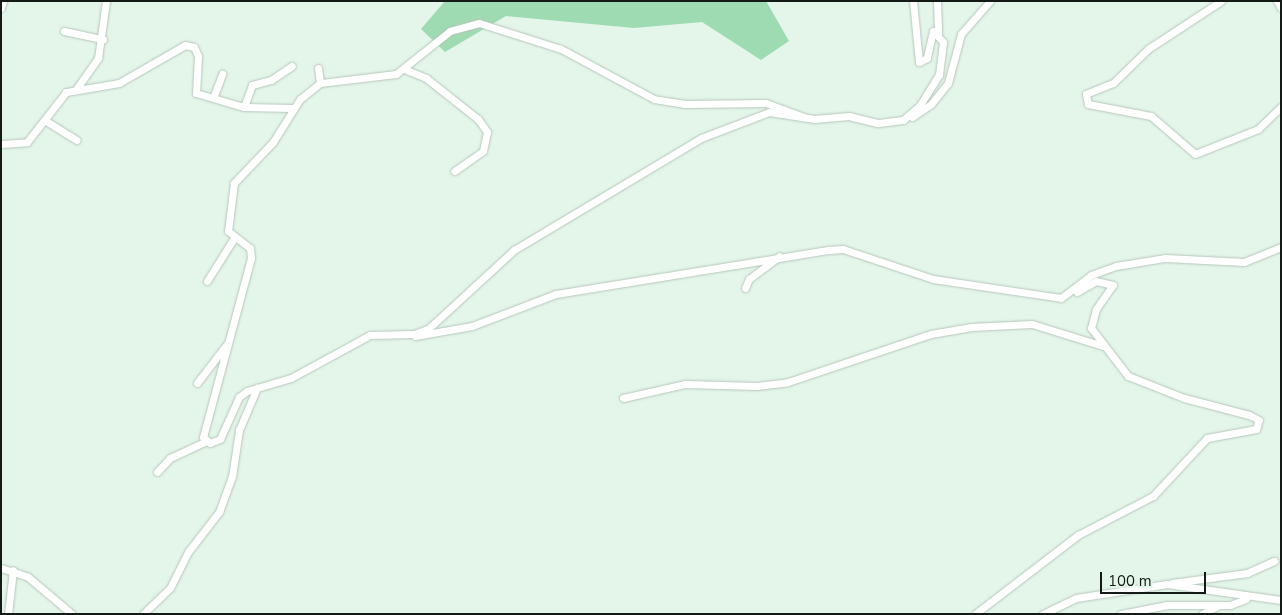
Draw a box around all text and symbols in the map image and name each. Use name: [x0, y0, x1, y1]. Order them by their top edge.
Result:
scale bar: [1102, 562, 1208, 594]
text: 100 m: [1108, 571, 1152, 591]

